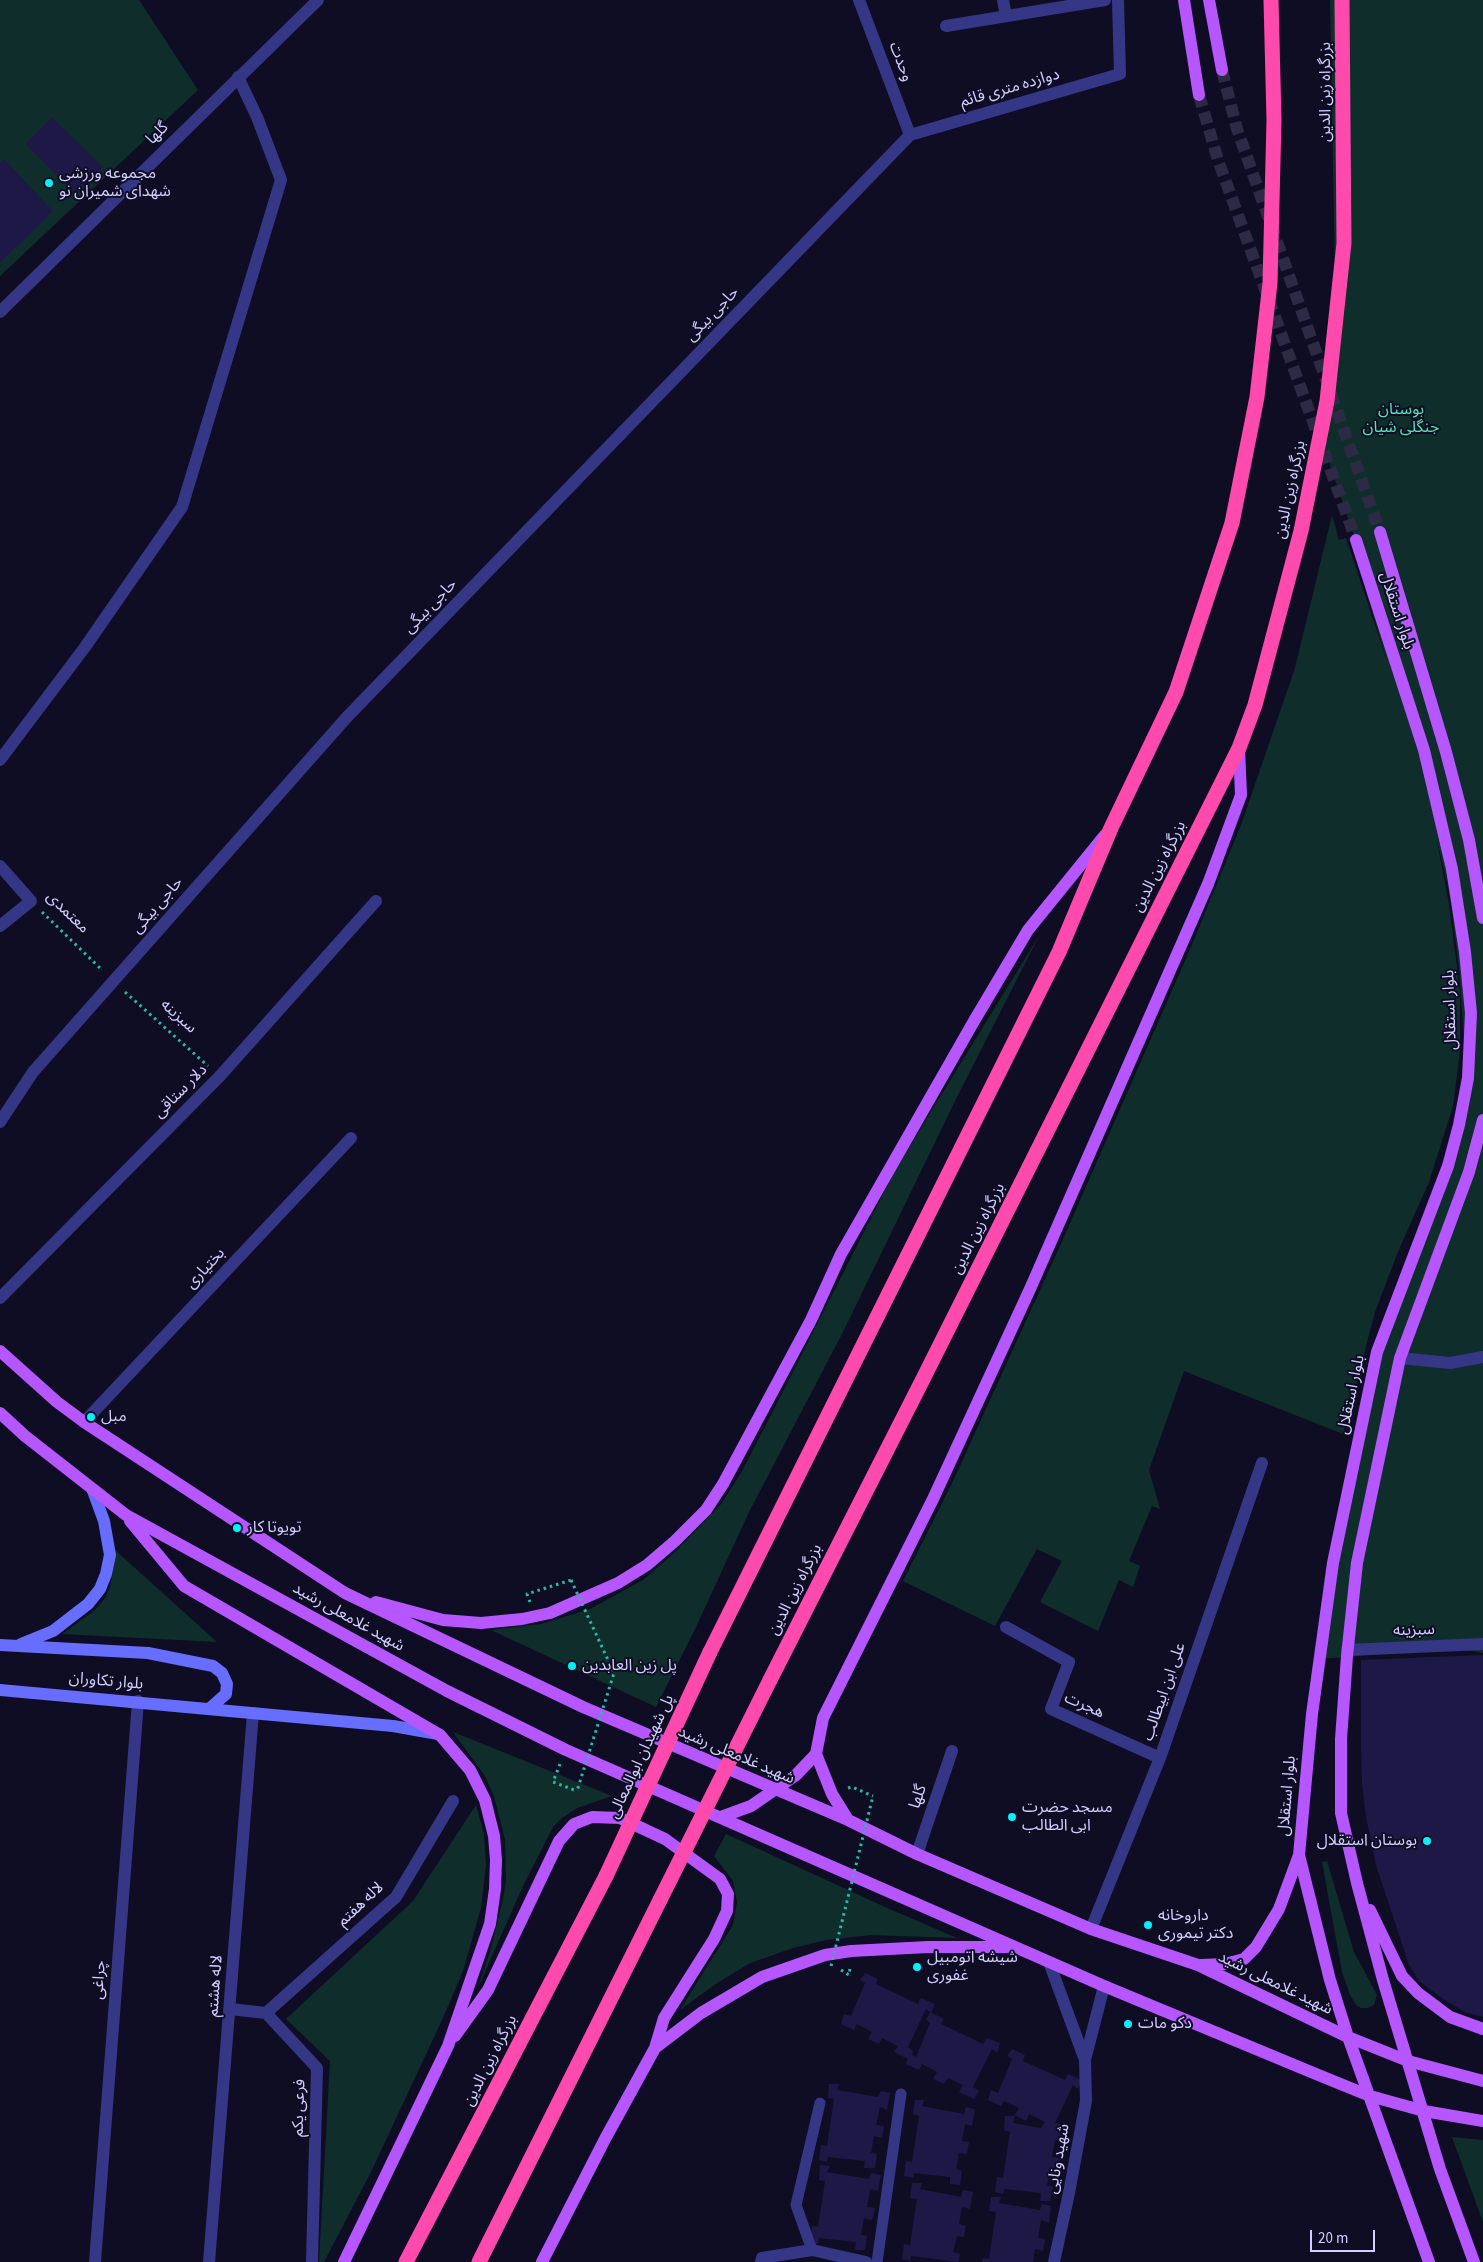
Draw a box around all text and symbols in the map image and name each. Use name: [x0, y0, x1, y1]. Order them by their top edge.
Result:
street label: وحدت: [884, 39, 916, 85]
street label: بزرگراه زین الدین: [1316, 42, 1336, 142]
street label: دوازده متری قائم: [958, 66, 1062, 112]
street label: گلها: [143, 119, 173, 149]
place label: مجموعه ورزشی شهدای شمیران نو: [59, 164, 171, 202]
marker: مجموعه ورزشی شهدای شمیران نو: [43, 177, 55, 189]
street label: حاجی بیگی: [682, 284, 744, 346]
park label: بوستان جنگلی شیان: [1363, 400, 1439, 438]
street label: بزرگراه زین الدین: [1271, 439, 1311, 541]
street label: بلوار استقلال: [1374, 570, 1418, 652]
street label: حاجی بیگی: [400, 576, 462, 638]
street label: بزرگراه زین الدین: [1129, 818, 1191, 916]
street label: حاجی بیگی: [128, 874, 188, 938]
street label: معتمدی: [41, 888, 93, 938]
street label: بلوار استقلال: [1440, 969, 1462, 1051]
street label: سبزینه: [156, 996, 200, 1038]
street label: دلار ستاقی: [150, 1061, 212, 1123]
street label: بزرگراه زین الدین: [948, 1180, 1010, 1278]
street label: بختیاری: [182, 1244, 230, 1294]
street label: بلوار استقلال: [1334, 1354, 1370, 1436]
place label: مبل: [101, 1407, 127, 1427]
marker: مبل: [85, 1411, 97, 1423]
place label: تویوتا کار: [247, 1518, 301, 1538]
marker: تویوتا کار: [231, 1522, 243, 1534]
street label: بزرگراه زین الدین: [765, 1541, 827, 1639]
street label: شهید غلامعلی رشید: [289, 1579, 407, 1657]
street label: سبزینه: [1393, 1621, 1435, 1641]
street label: علی ابن ابیطالب: [1139, 1640, 1191, 1744]
place label: پل زین العابدین: [582, 1656, 677, 1676]
marker: پل زین العابدین: [566, 1660, 578, 1672]
street label: بلوار تکاوران: [68, 1669, 144, 1695]
street label: هجرت: [1061, 1689, 1107, 1723]
street label: پل شهیدان ابوالمعالی: [605, 1692, 679, 1822]
street label: شهید غلامعلی رشید: [675, 1723, 797, 1789]
street label: بلوار استقلال: [1275, 1755, 1301, 1837]
street label: گلها: [906, 1782, 932, 1812]
place label: مسجد حضرت ابی الطالب: [1022, 1798, 1113, 1836]
marker: مسجد حضرت ابی الطالب: [1006, 1811, 1018, 1823]
place label: بوستان استقلال: [1317, 1831, 1417, 1851]
marker: بوستان استقلال: [1421, 1835, 1433, 1847]
street label: لاله هفتم: [334, 1879, 388, 1931]
place label: داروخانه دکتر تیموری: [1158, 1906, 1233, 1944]
marker: داروخانه دکتر تیموری: [1142, 1919, 1154, 1931]
place label: شیشه اتومبیل غفوری: [927, 1948, 1018, 1986]
street label: شهید غلامعلی رشید: [1215, 1948, 1335, 2020]
street label: لاله هشتم: [204, 1954, 228, 2018]
street label: چراغی: [89, 1960, 111, 2000]
marker: شیشه اتومبیل غفوری: [911, 1961, 923, 1973]
street label: بزرگراه زین الدین: [460, 2012, 522, 2110]
place label: دکو مات: [1138, 2014, 1192, 2034]
marker: دکو مات: [1122, 2018, 1134, 2030]
street label: فرعی یکم: [289, 2079, 311, 2137]
street label: شهید ونایی: [1043, 2122, 1075, 2196]
scale bar: [1313, 2220, 1378, 2252]
text: 20 m: [1318, 2228, 1348, 2249]

